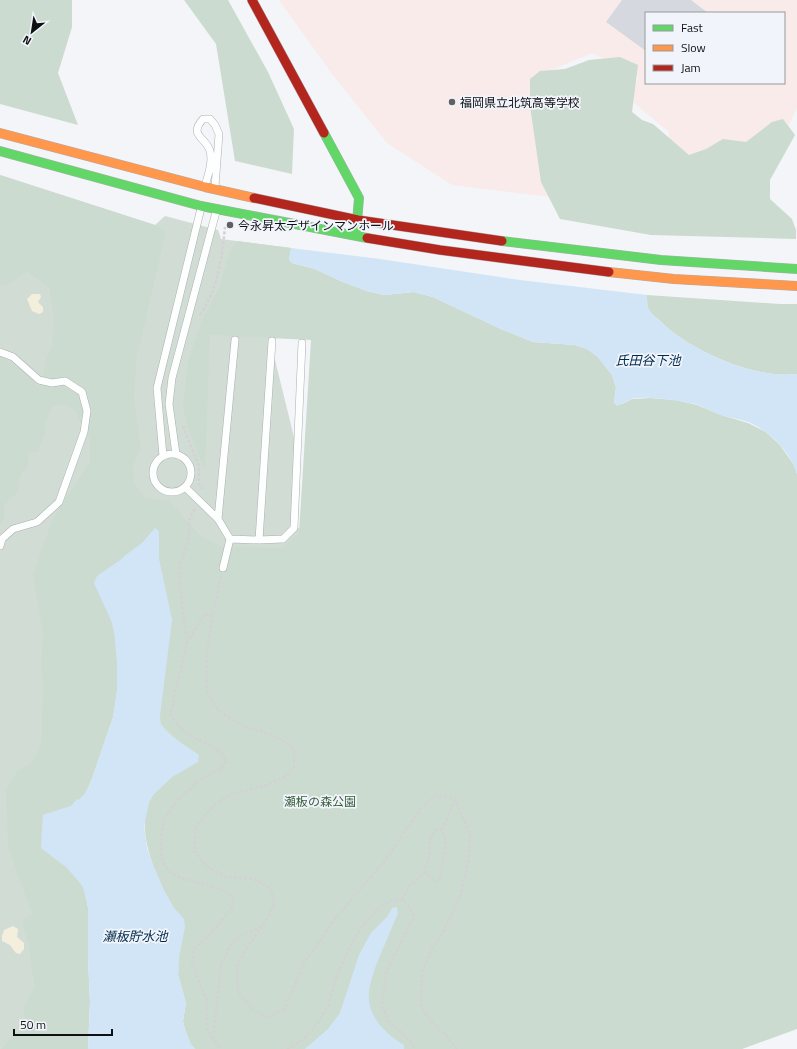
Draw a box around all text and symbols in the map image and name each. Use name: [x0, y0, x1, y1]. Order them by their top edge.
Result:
north arrow: [12, 12, 52, 52]
legend: [645, 12, 785, 84]
text: Fast: [681, 18, 704, 37]
text: N: [20, 32, 34, 49]
text: Slow: [681, 38, 706, 57]
text: Jam: [681, 58, 701, 77]
place label: 福岡県立北筑高等学校: [460, 93, 580, 112]
marker: 福岡県立北筑高等学校: [447, 97, 457, 107]
place label: 今永昇太デザインマンホール: [238, 216, 394, 235]
marker: 今永昇太デザインマンホール: [225, 220, 235, 230]
water label: 氏田谷下池: [615, 350, 682, 370]
park label: 瀬板の森公園: [284, 792, 356, 811]
water label: 瀬板貯水池: [102, 926, 169, 946]
scale bar: [14, 1011, 112, 1037]
text: 50 m: [20, 1015, 46, 1034]

